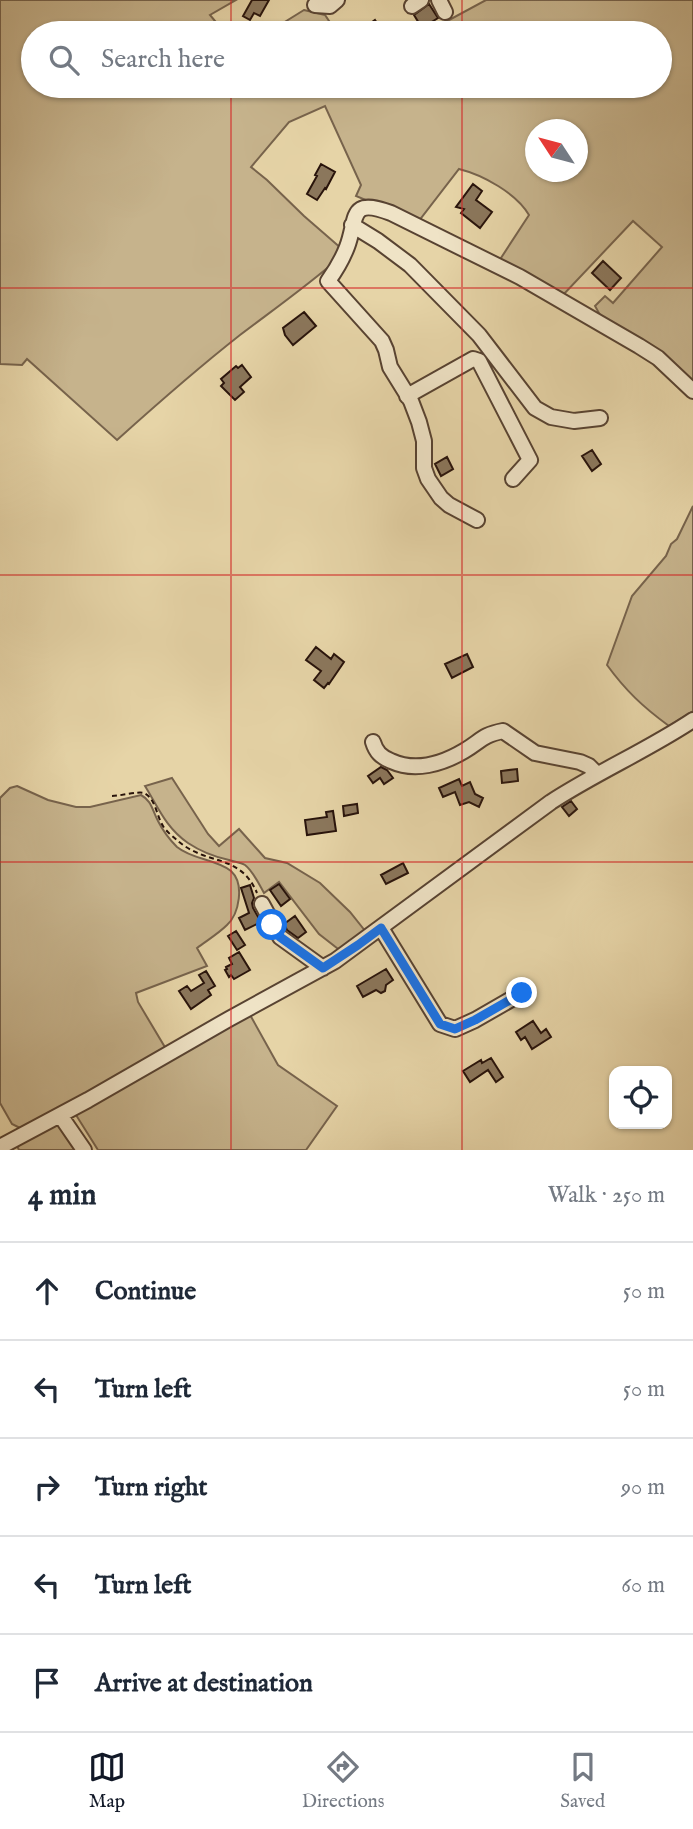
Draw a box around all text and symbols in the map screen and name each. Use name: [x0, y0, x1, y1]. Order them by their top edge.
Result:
search box: [21, 21, 672, 98]
icon: search: [45, 41, 83, 79]
text: Search here: [101, 43, 225, 76]
north arrow: [525, 119, 588, 182]
route start: [256, 909, 287, 940]
route end: [506, 977, 537, 1008]
map controls: [609, 1066, 672, 1129]
button: locate: [609, 1066, 672, 1129]
text: 4 min: [28, 1177, 96, 1215]
text: Walk · 250 m: [548, 1181, 665, 1210]
icon: ahead: [28, 1272, 66, 1310]
text: Continue: [95, 1275, 196, 1308]
text: 50 m: [623, 1277, 665, 1306]
icon: left: [28, 1370, 66, 1408]
text: Turn left: [95, 1373, 192, 1406]
text: 50 m: [623, 1375, 665, 1404]
icon: right: [28, 1468, 66, 1506]
text: Turn right: [95, 1471, 208, 1504]
text: 90 m: [621, 1473, 665, 1502]
icon: left: [28, 1566, 66, 1604]
text: Turn left: [95, 1569, 192, 1602]
text: 60 m: [621, 1571, 665, 1600]
icon: arrive: [28, 1664, 66, 1702]
text: Arrive at destination: [95, 1667, 313, 1700]
tab: Map: [88, 1748, 126, 1814]
tab: Directions: [302, 1748, 384, 1814]
tab: Saved: [560, 1748, 605, 1814]

